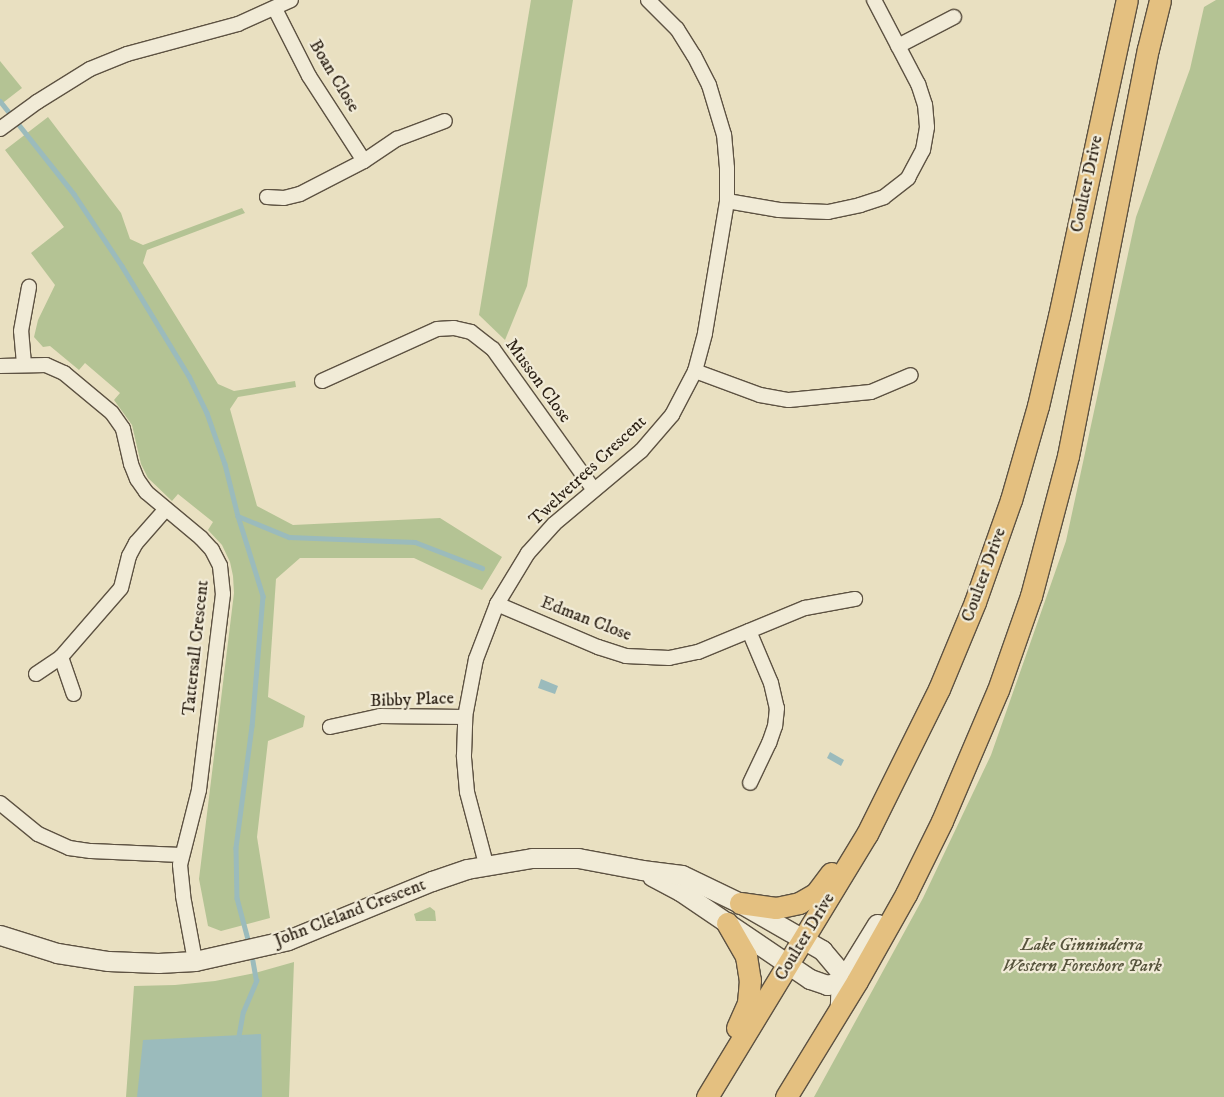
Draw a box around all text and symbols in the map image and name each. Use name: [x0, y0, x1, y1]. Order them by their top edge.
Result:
street label: Boan Close: [304, 36, 364, 116]
street label: Coulter Drive: [1066, 134, 1108, 234]
street label: Musson Close: [500, 335, 576, 427]
street label: Twelvetrees Crescent: [525, 411, 651, 531]
street label: Coulter Drive: [957, 525, 1011, 625]
street label: Tattersall Crescent: [178, 579, 214, 717]
street label: Edman Close: [537, 592, 635, 646]
street label: Bibby Place: [370, 688, 454, 712]
street label: John Cleland Crescent: [271, 874, 429, 952]
street label: Coulter Drive: [770, 889, 840, 985]
park label: Lake Ginninderra Western Foreshore Park: [1002, 935, 1162, 978]

